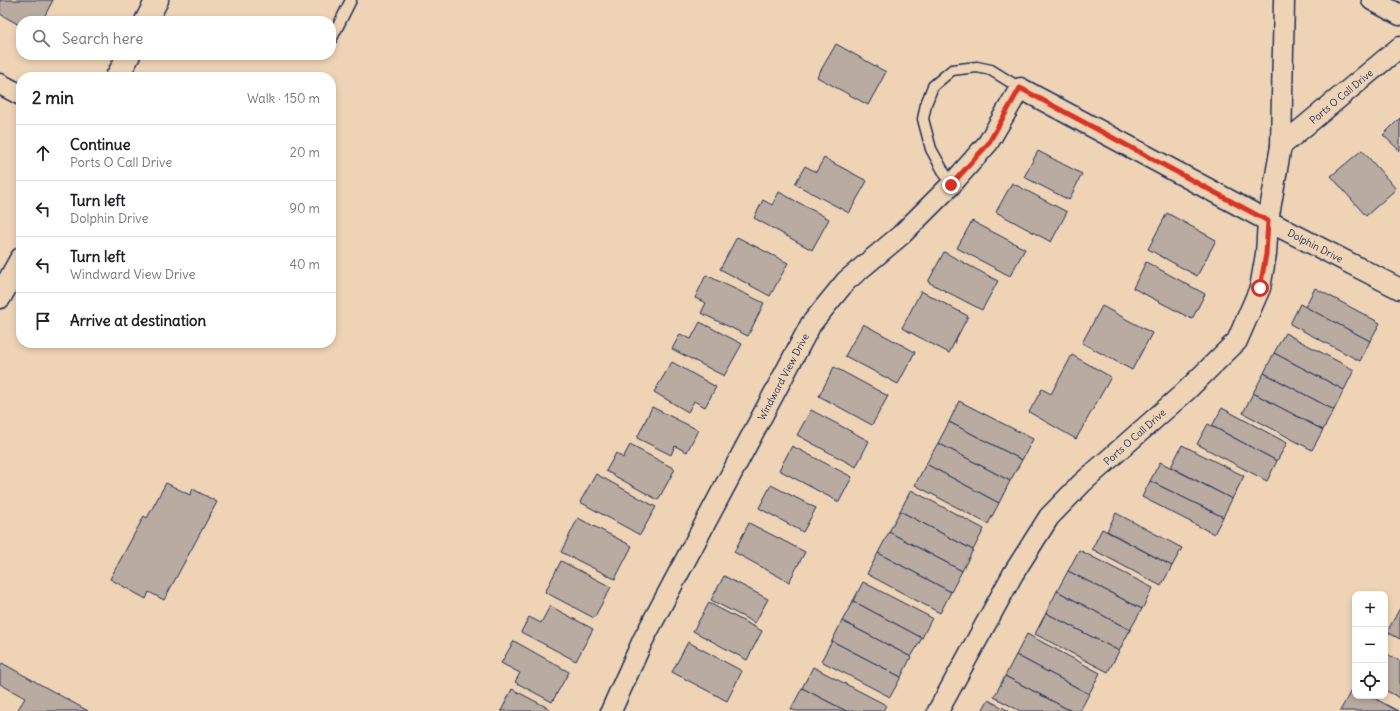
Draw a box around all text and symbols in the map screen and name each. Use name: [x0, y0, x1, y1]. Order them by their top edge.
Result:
search box: [16, 16, 336, 60]
icon: search: [30, 27, 52, 49]
text: Search here: [62, 29, 143, 48]
street label: Ports O Call Drive: [1307, 66, 1376, 127]
text: 2 min: [32, 87, 74, 109]
text: Walk · 150 m: [247, 90, 320, 107]
text: Continue: [70, 135, 131, 154]
icon: ahead: [32, 142, 54, 164]
text: 20 m: [290, 144, 320, 161]
text: Ports O Call Drive: [70, 154, 172, 171]
route end: [942, 176, 960, 194]
text: Turn left: [70, 191, 125, 210]
icon: left: [32, 198, 54, 220]
text: 90 m: [289, 200, 320, 217]
text: Dolphin Drive: [70, 210, 149, 227]
street label: Dolphin Drive: [1285, 226, 1345, 266]
text: Turn left: [70, 247, 125, 266]
icon: left: [32, 254, 54, 276]
text: 40 m: [289, 256, 320, 273]
text: Windward View Drive: [70, 266, 196, 283]
route start: [1251, 279, 1269, 297]
icon: arrive: [32, 310, 54, 332]
text: Arrive at destination: [70, 311, 206, 330]
street label: Windward View Drive: [755, 331, 812, 423]
street label: Ports O Call Drive: [1101, 406, 1169, 468]
map controls: [1352, 591, 1388, 699]
button: +: [1352, 591, 1388, 627]
button: −: [1352, 627, 1388, 663]
button: locate: [1352, 663, 1388, 699]

